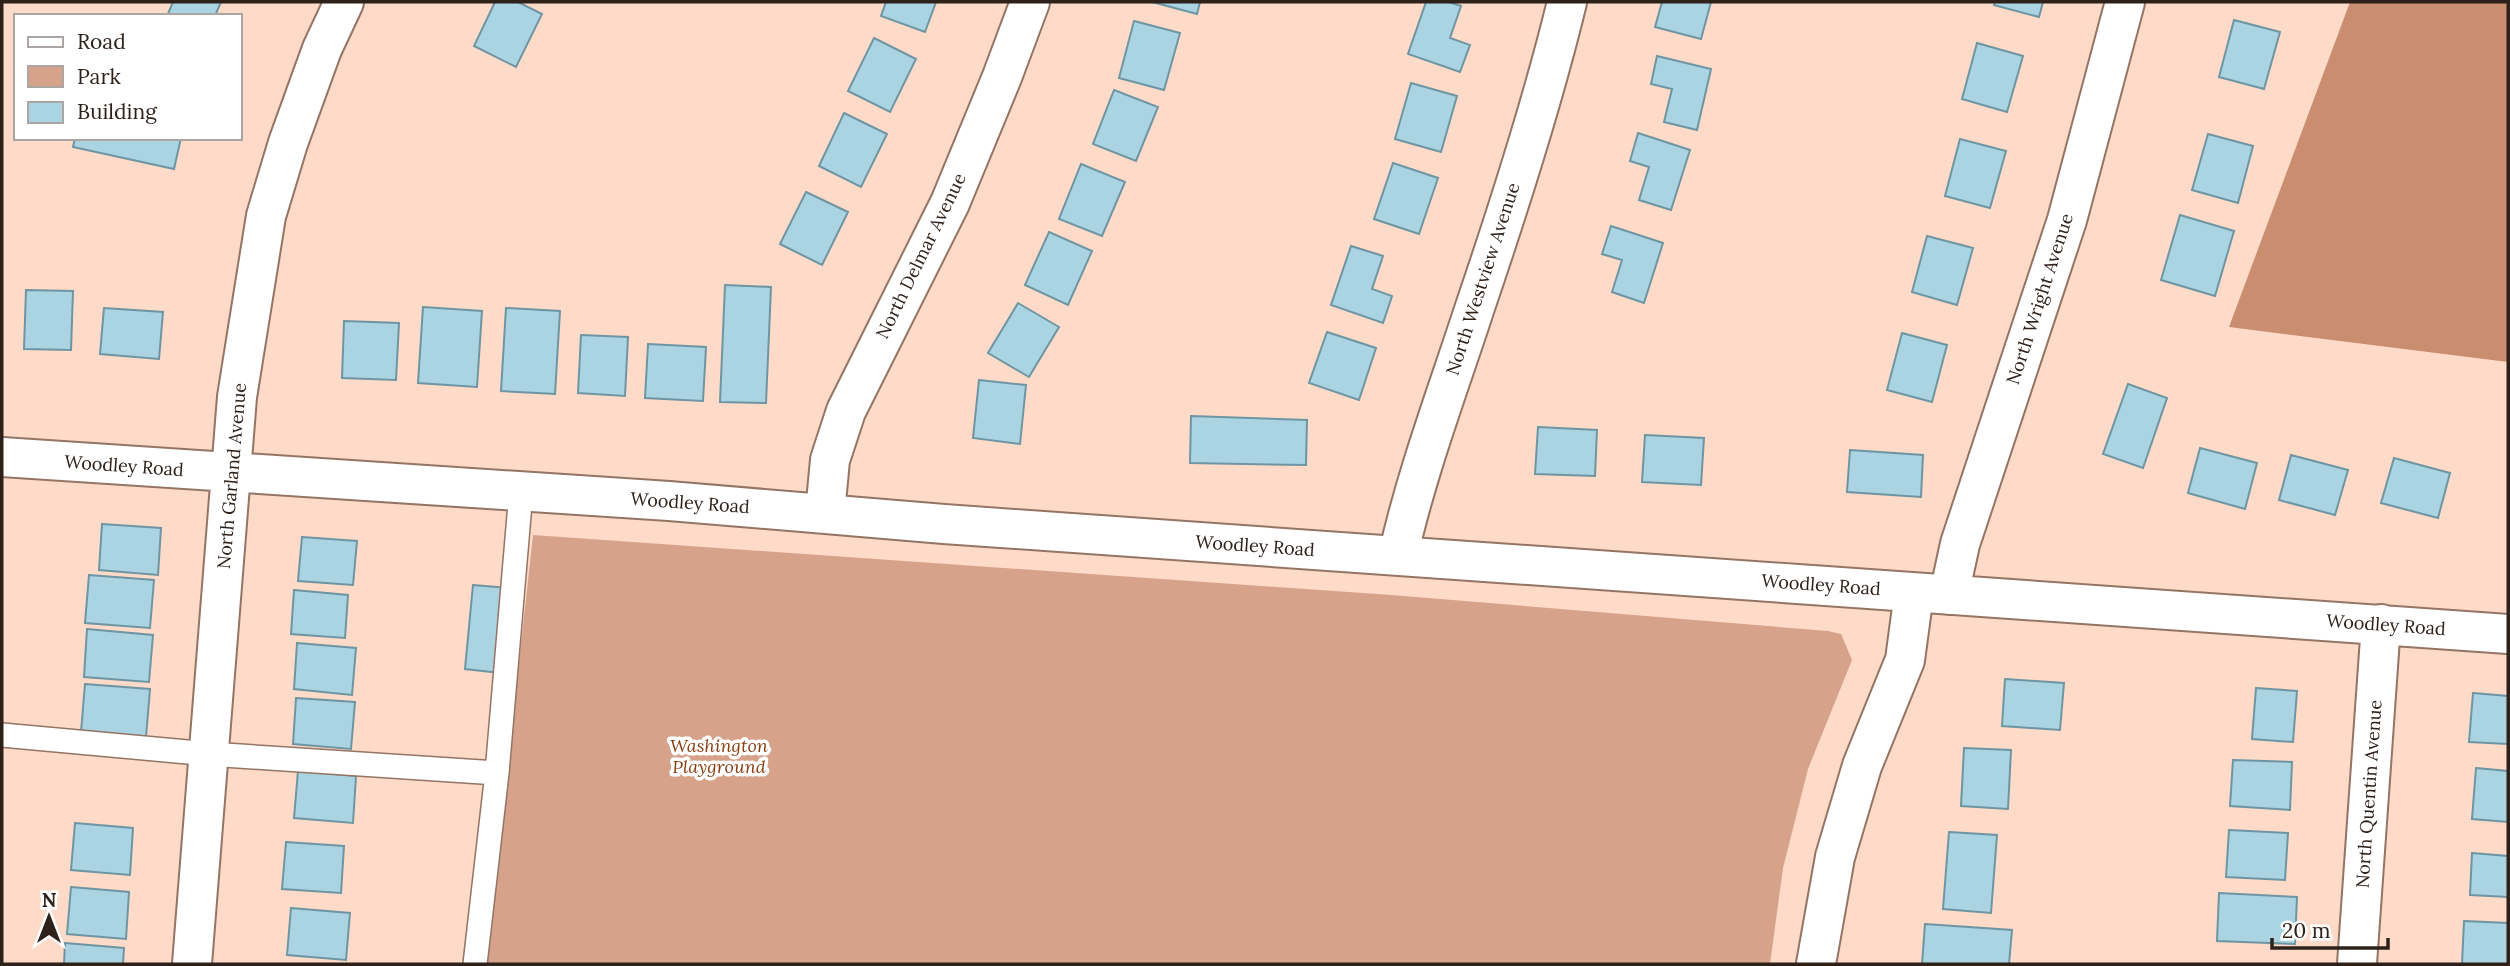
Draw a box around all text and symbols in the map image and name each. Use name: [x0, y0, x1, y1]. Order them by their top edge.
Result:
legend: [14, 14, 242, 140]
text: Road: [77, 28, 126, 55]
text: Park: [77, 63, 121, 90]
text: Building: [77, 98, 157, 125]
street label: North Delmar Avenue: [870, 169, 971, 342]
street label: North Westview Avenue: [1441, 179, 1525, 378]
street label: North Wright Avenue: [2001, 210, 2078, 387]
street label: North Garland Avenue: [212, 382, 251, 570]
street label: Woodley Road: [64, 450, 185, 481]
street label: Woodley Road: [630, 487, 751, 518]
street label: Woodley Road: [1195, 530, 1316, 561]
street label: Woodley Road: [1761, 569, 1882, 600]
street label: Woodley Road: [2326, 609, 2447, 640]
street label: North Quentin Avenue: [2350, 699, 2387, 889]
park label: Washington Playground: [670, 734, 768, 778]
north arrow: [14, 882, 84, 952]
text: N: [42, 888, 57, 912]
scale bar: [2272, 906, 2388, 950]
text: 20 m: [2282, 917, 2331, 944]

